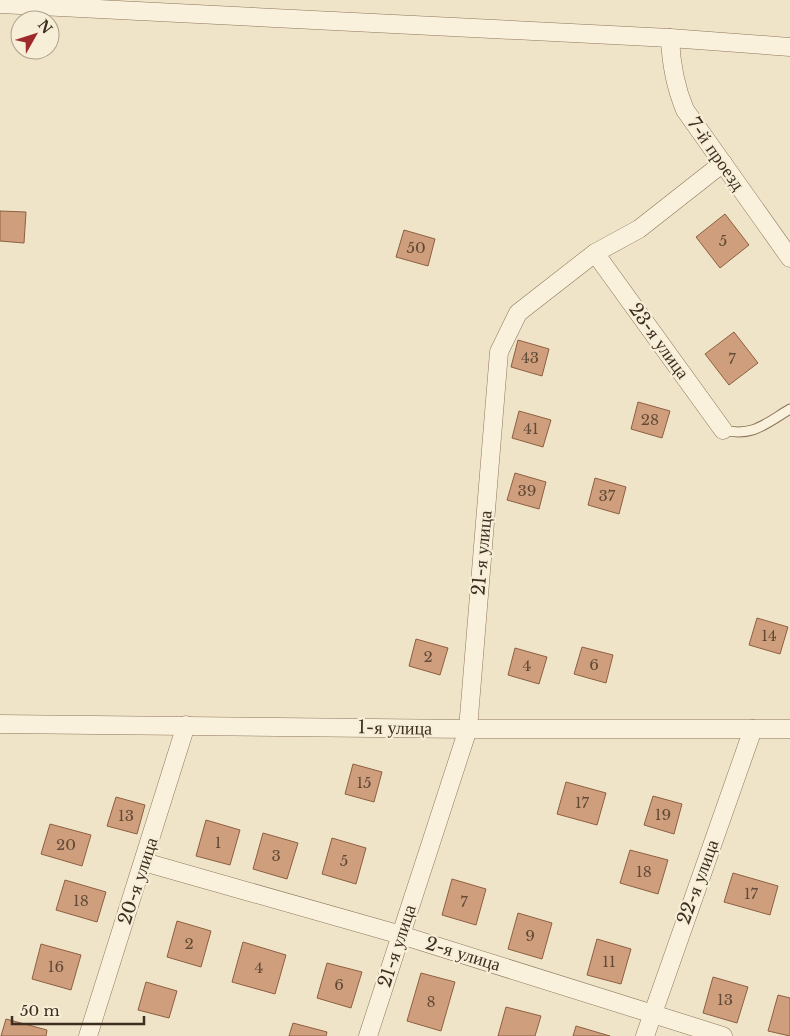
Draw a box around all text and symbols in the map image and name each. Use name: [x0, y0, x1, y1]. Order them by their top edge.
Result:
north arrow: [10, 10, 60, 60]
text: N: [34, 16, 56, 38]
street label: 7-й проезд: [683, 113, 749, 195]
house number: 5: [719, 231, 727, 250]
house number: 50: [406, 238, 426, 257]
street label: 23-я улица: [624, 299, 694, 383]
house number: 43: [521, 348, 539, 367]
house number: 7: [728, 349, 736, 368]
house number: 28: [641, 410, 659, 429]
house number: 41: [523, 419, 539, 438]
house number: 39: [518, 481, 536, 500]
house number: 37: [599, 486, 616, 505]
street label: 21-я улица: [467, 510, 497, 596]
house number: 14: [761, 626, 777, 645]
house number: 2: [423, 647, 433, 666]
house number: 6: [589, 655, 599, 674]
house number: 4: [523, 656, 531, 675]
street label: 1-я улица: [358, 716, 432, 740]
house number: 15: [356, 773, 372, 792]
house number: 17: [575, 793, 590, 812]
house number: 19: [655, 805, 671, 824]
house number: 13: [118, 806, 134, 825]
house number: 1: [215, 833, 221, 852]
house number: 20: [56, 835, 76, 854]
street label: 20-я улица: [114, 835, 162, 927]
street label: 22-я улица: [673, 837, 723, 927]
house number: 3: [271, 846, 281, 865]
house number: 5: [340, 851, 348, 870]
house number: 18: [636, 862, 652, 881]
house number: 17: [744, 884, 759, 903]
house number: 18: [73, 891, 89, 910]
house number: 7: [460, 892, 468, 911]
street label: 21-я улица: [373, 902, 421, 990]
house number: 9: [525, 926, 535, 945]
street label: 2-я улица: [423, 932, 503, 976]
house number: 2: [184, 934, 194, 953]
house number: 11: [602, 952, 616, 971]
house number: 16: [48, 957, 64, 976]
house number: 4: [255, 958, 263, 977]
house number: 6: [334, 975, 344, 994]
house number: 13: [717, 990, 733, 1009]
house number: 8: [426, 992, 436, 1011]
scale bar: [12, 994, 145, 1026]
text: 50 m: [20, 1001, 60, 1020]

